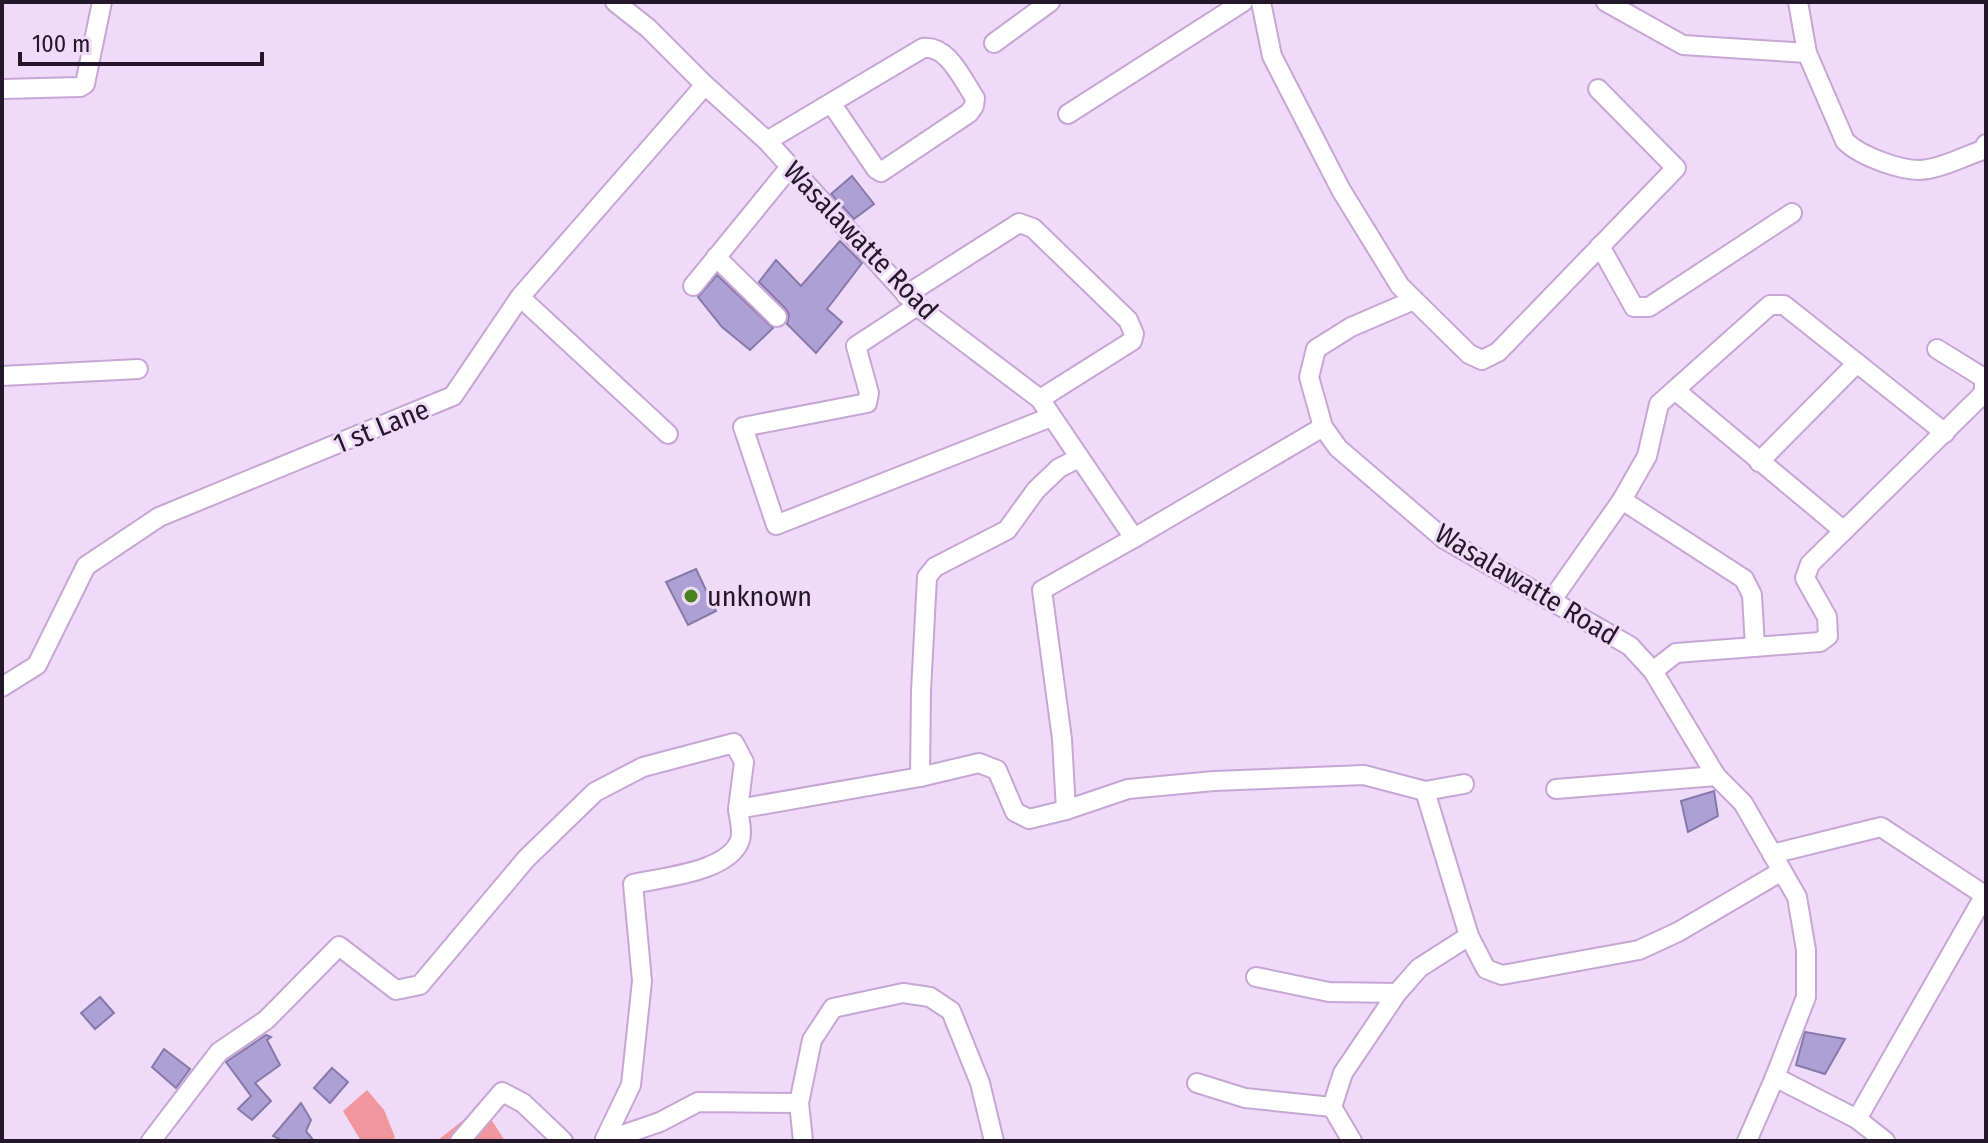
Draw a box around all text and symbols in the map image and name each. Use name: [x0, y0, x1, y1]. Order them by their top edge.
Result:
scale bar: [20, 16, 262, 66]
text: 100 m: [32, 30, 90, 58]
street label: Wasalawatte Road: [777, 154, 945, 327]
street label: 1 st Lane: [329, 392, 434, 460]
street label: Wasalawatte Road: [1429, 517, 1624, 652]
place label: unknown: [707, 580, 812, 613]
marker: unknown: [682, 587, 700, 605]

